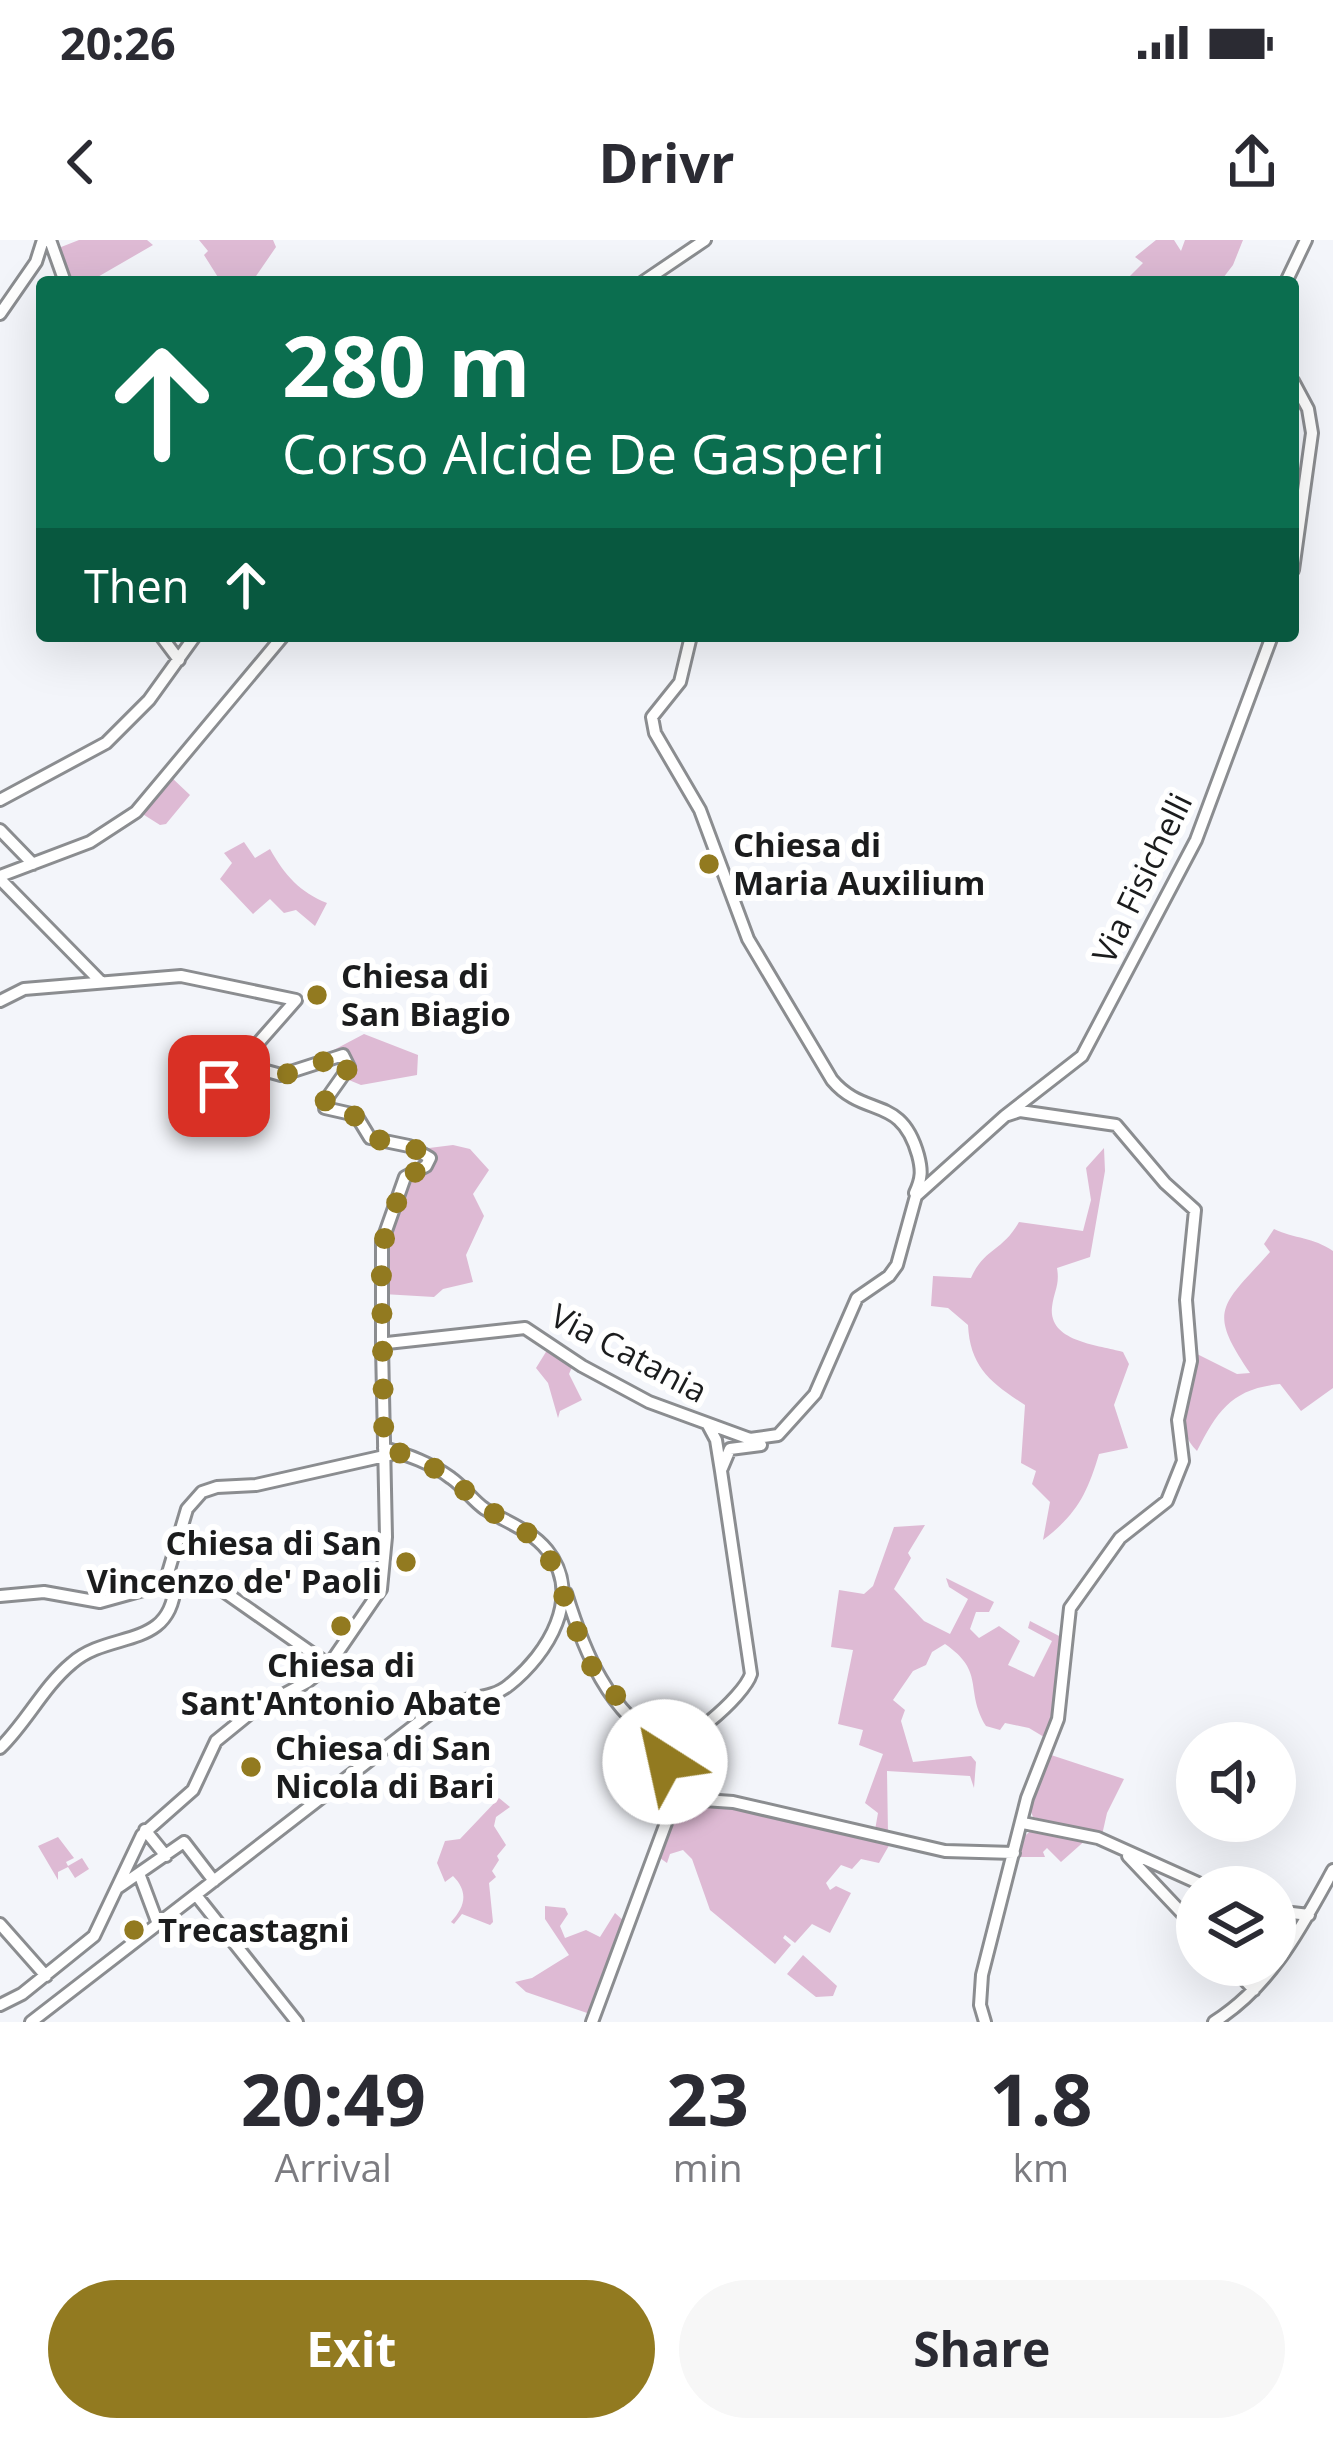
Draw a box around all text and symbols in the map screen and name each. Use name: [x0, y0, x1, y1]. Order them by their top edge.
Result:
text: 20:26: [60, 12, 176, 73]
text: Drivr: [598, 125, 735, 199]
icon: back: [48, 129, 114, 195]
icon: share: [1219, 129, 1285, 195]
text: 280 m: [282, 307, 530, 422]
icon: ahead: [84, 324, 240, 480]
text: Corso Alcide De Gasperi: [282, 416, 885, 490]
icon: ahead: [213, 552, 279, 618]
text: Then: [84, 555, 189, 616]
street label: Via Fisichelli: [1081, 785, 1202, 970]
place label: Chiesa di Maria Auxilium: [733, 822, 985, 905]
marker: Chiesa di Maria Auxilium: [696, 851, 722, 877]
place label: Chiesa di San Biagio: [341, 953, 511, 1036]
marker: Chiesa di San Biagio: [304, 982, 330, 1008]
pin: [168, 1035, 270, 1137]
icon: arrive: [186, 1053, 252, 1119]
street label: Via Catania: [543, 1293, 715, 1413]
place label: Chiesa di San Vincenzo de' Paoli: [87, 1520, 382, 1603]
marker: Chiesa di San Vincenzo de' Paoli: [393, 1549, 419, 1575]
marker: Chiesa di Sant'Antonio Abate: [328, 1613, 354, 1639]
place label: Chiesa di Sant'Antonio Abate: [181, 1642, 501, 1725]
position arrow: [602, 1699, 728, 1825]
map controls: [1176, 1722, 1296, 1986]
button: sound: [1176, 1722, 1296, 1842]
place label: Chiesa di San Nicola di Bari: [275, 1725, 495, 1808]
marker: Chiesa di San Nicola di Bari: [238, 1754, 264, 1780]
button: layers: [1176, 1866, 1296, 1986]
place label: Trecastagni: [158, 1907, 350, 1952]
marker: Trecastagni: [121, 1917, 147, 1943]
text: 20:49: [241, 2049, 426, 2147]
text: 23: [666, 2049, 749, 2147]
text: 1.8: [989, 2049, 1092, 2147]
text: Arrival: [275, 2140, 392, 2193]
text: min: [673, 2140, 743, 2193]
text: km: [1013, 2140, 1069, 2193]
button: Exit: [48, 2280, 655, 2418]
button: Share: [679, 2280, 1285, 2418]

